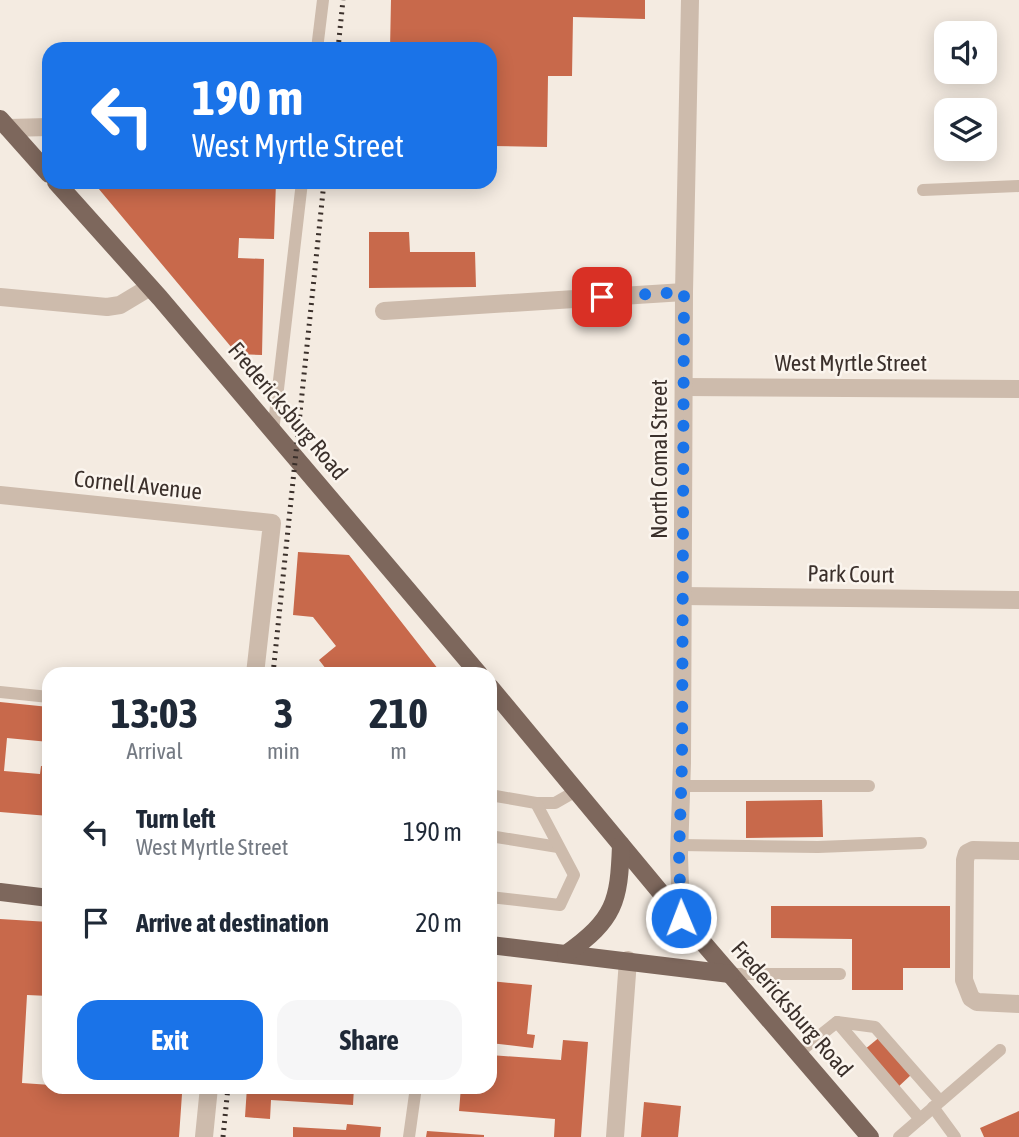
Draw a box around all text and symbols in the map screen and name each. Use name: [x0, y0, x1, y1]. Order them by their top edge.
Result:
map controls: [934, 21, 997, 161]
button: sound: [934, 21, 997, 84]
text: 190 m: [192, 69, 303, 125]
icon: left: [77, 70, 168, 161]
button: layers: [934, 98, 997, 161]
text: West Myrtle Street: [192, 127, 404, 164]
pin: [572, 267, 632, 327]
icon: arrive: [583, 278, 621, 316]
street label: Fredericksburg Road: [223, 337, 353, 485]
street label: West Myrtle Street: [775, 350, 927, 376]
street label: North Comal Street: [646, 379, 672, 539]
street label: Cornell Avenue: [73, 465, 203, 505]
street label: Park Court: [807, 560, 895, 588]
text: 13:03: [111, 689, 198, 737]
text: 3: [274, 689, 293, 737]
text: 210: [369, 689, 428, 737]
text: Arrival: [126, 738, 183, 764]
text: min: [267, 738, 300, 764]
text: m: [390, 738, 407, 764]
text: Turn left: [136, 804, 216, 834]
icon: left: [77, 813, 115, 851]
text: 190 m: [403, 817, 462, 847]
text: West Myrtle Street: [136, 834, 288, 860]
position arrow: [644, 881, 718, 955]
icon: arrive: [77, 904, 115, 942]
text: Arrive at destination: [136, 908, 329, 938]
text: 20 m: [415, 908, 462, 938]
street label: Fredericksburg Road: [726, 936, 858, 1082]
button: Exit: [77, 1000, 263, 1080]
button: Share: [277, 1000, 462, 1080]

